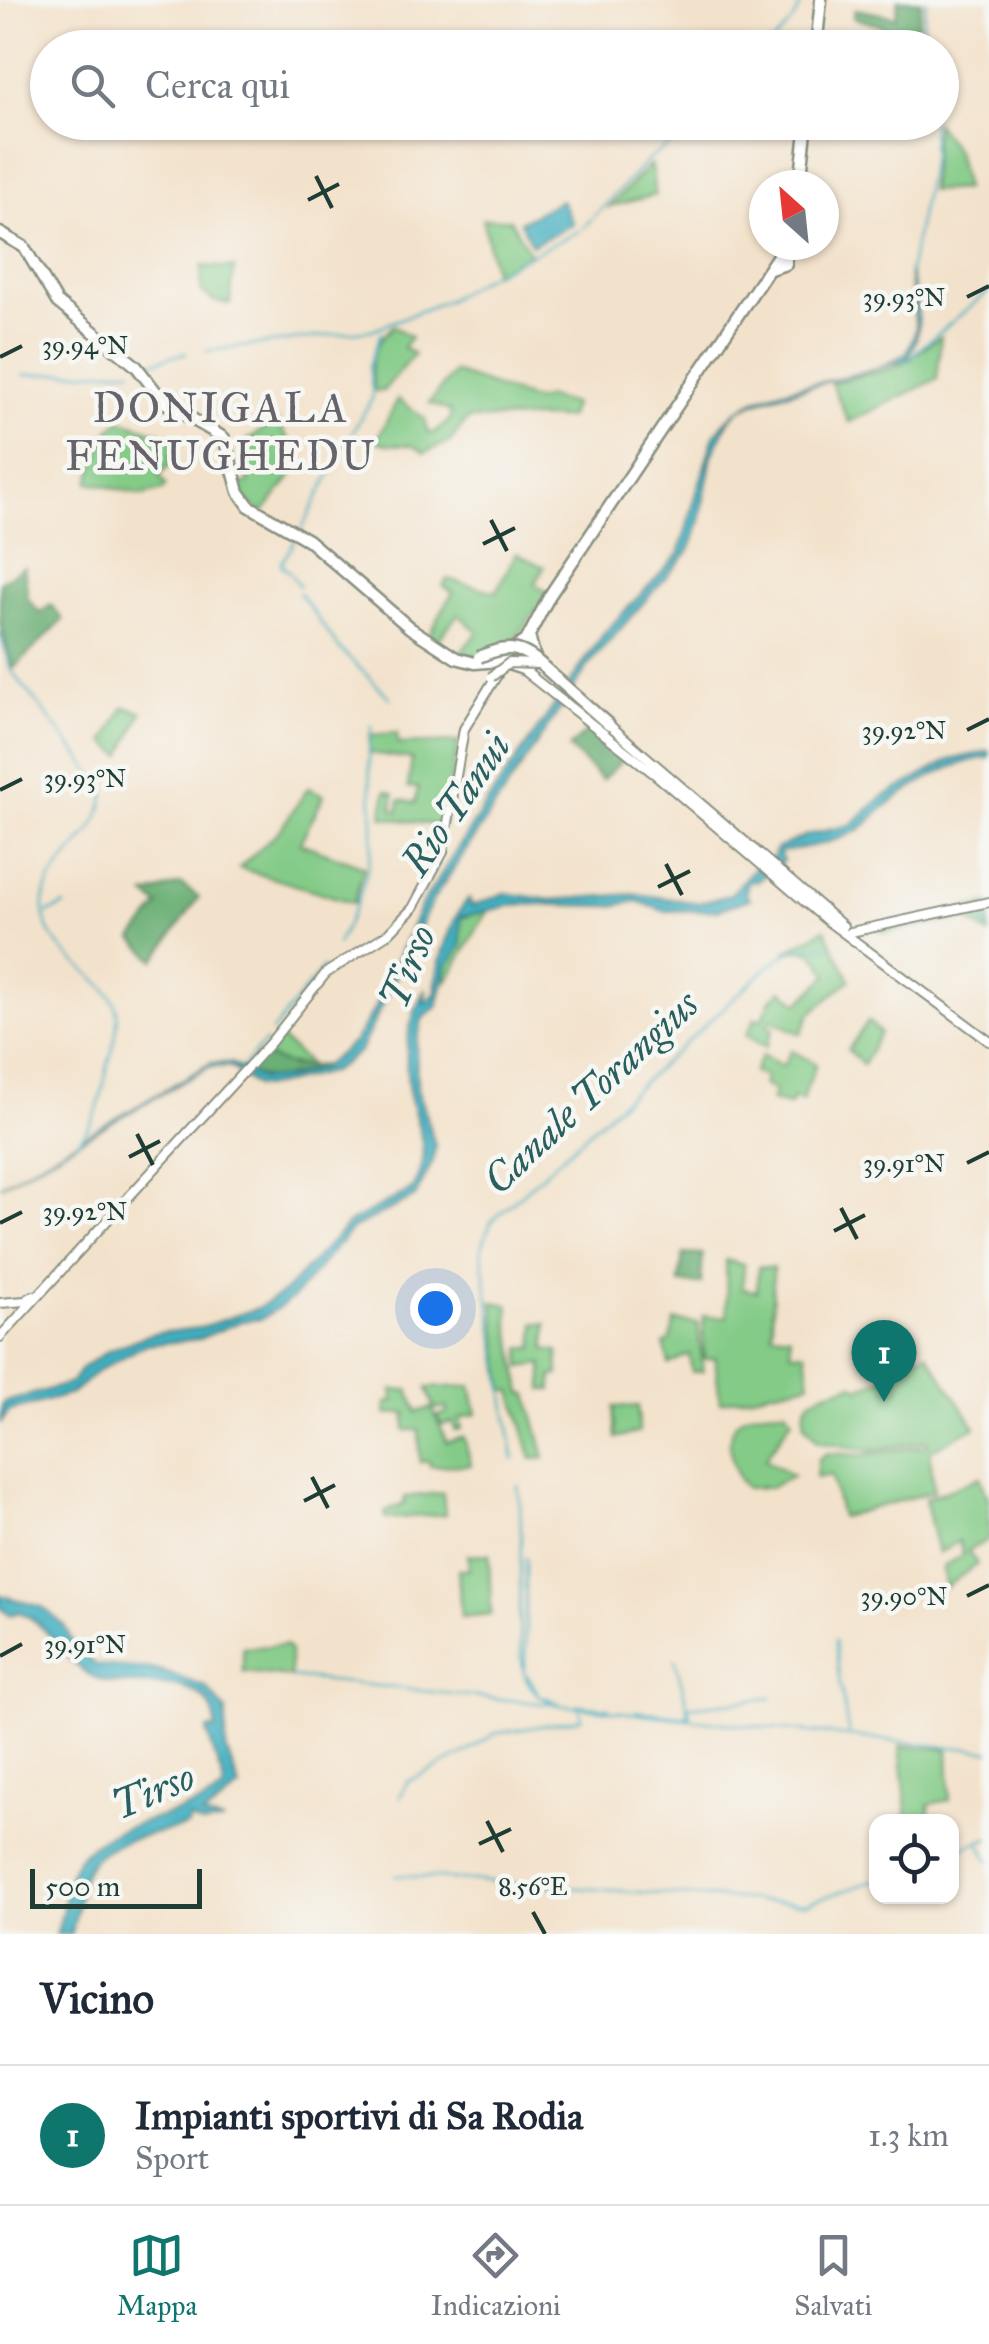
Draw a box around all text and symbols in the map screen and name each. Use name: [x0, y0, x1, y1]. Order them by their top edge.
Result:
search box: [30, 30, 959, 140]
icon: search: [65, 58, 120, 113]
text: Cerca qui: [145, 62, 290, 108]
north arrow: [749, 170, 839, 260]
text: 39.93°N: [863, 282, 945, 313]
text: 39.94°N: [42, 330, 128, 361]
district label: DONIGALA FENUGHEDU: [65, 382, 377, 482]
text: 39.92°N: [862, 715, 946, 746]
water label: Rio Tanui: [390, 723, 521, 886]
text: 39.93°N: [44, 763, 126, 794]
water label: Tirso: [369, 918, 447, 1016]
water label: Canale Torangius: [473, 979, 710, 1204]
text: 39.91°N: [863, 1148, 945, 1179]
text: 39.92°N: [43, 1196, 127, 1227]
your location: [410, 1283, 461, 1334]
pin: 1: [852, 1320, 916, 1402]
text: 39.90°N: [861, 1581, 947, 1612]
text: 39.91°N: [44, 1629, 126, 1660]
water label: Tirso: [104, 1752, 202, 1830]
map controls: [869, 1814, 959, 1904]
button: locate: [869, 1814, 959, 1904]
scale bar: [30, 1864, 202, 1908]
text: 500 m: [45, 1869, 120, 1904]
text: 8.56°E: [498, 1871, 568, 1902]
text: Vicino: [40, 1973, 154, 2025]
text: Impianti sportivi di Sa Rodia: [135, 2093, 583, 2139]
text: 1: [66, 2116, 79, 2155]
text: 1.3 km: [868, 2116, 949, 2155]
text: Sport: [135, 2139, 209, 2178]
tab: Mappa: [117, 2228, 197, 2323]
tab: Indicazioni: [431, 2228, 561, 2323]
tab: Salvati: [794, 2228, 872, 2323]

